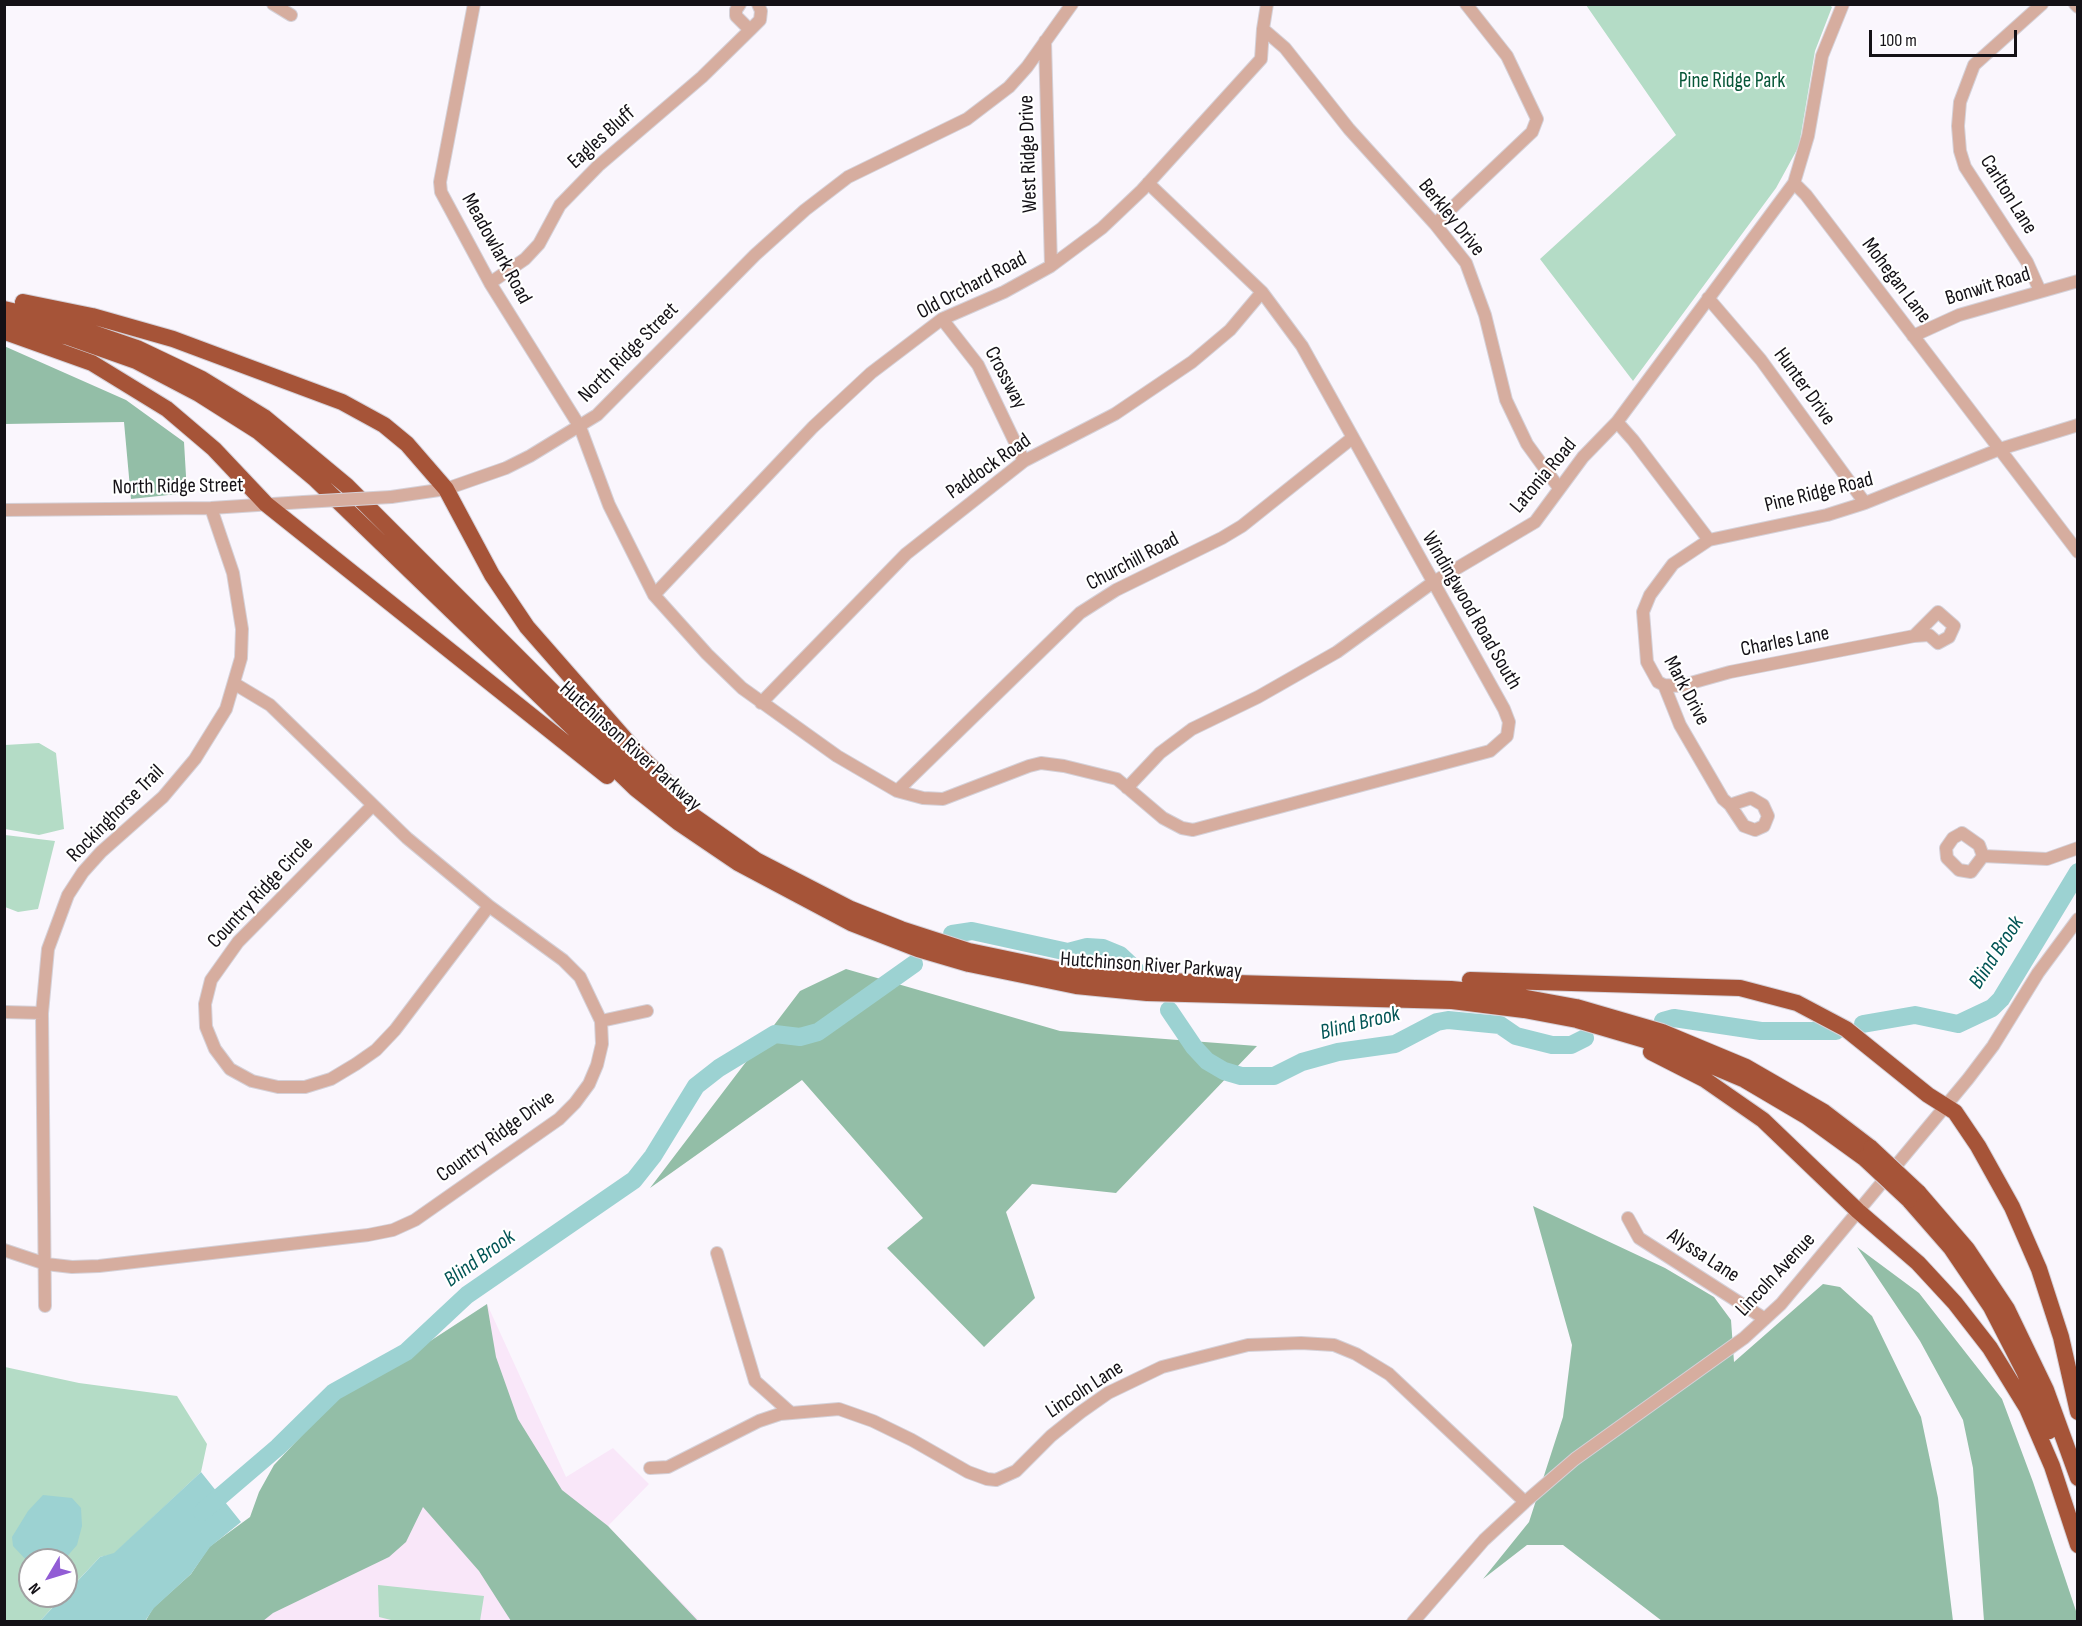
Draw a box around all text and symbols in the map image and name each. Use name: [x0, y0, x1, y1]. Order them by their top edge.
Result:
scale bar: [1872, 18, 2020, 56]
text: 100 m: [1880, 30, 1917, 51]
park label: Pine Ridge Park: [1679, 69, 1785, 95]
street label: West Ridge Drive: [1014, 95, 1044, 213]
street label: Eagles Bluff: [563, 101, 641, 175]
street label: Carlton Lane: [1974, 151, 2042, 239]
street label: Berkley Drive: [1412, 174, 1490, 262]
street label: Meadowlark Road: [455, 189, 537, 309]
street label: Mohegan Lane: [1856, 233, 1936, 329]
street label: Old Orchard Road: [913, 247, 1031, 325]
street label: Bonwit Road: [1942, 262, 2034, 312]
street label: North Ridge Street: [574, 298, 684, 408]
street label: Crossway: [978, 343, 1032, 413]
street label: Hunter Drive: [1768, 343, 1840, 431]
street label: Paddock Road: [942, 429, 1036, 505]
street label: Latonia Road: [1505, 433, 1583, 519]
street label: Pine Ridge Road: [1762, 467, 1876, 519]
street label: North Ridge Street: [112, 473, 244, 501]
street label: Churchill Road: [1082, 527, 1184, 597]
street label: Windingwood Road South: [1416, 528, 1526, 694]
street label: Charles Lane: [1739, 621, 1831, 663]
street label: Mark Drive: [1657, 652, 1715, 730]
street label: Hutchinson River Parkway: [554, 677, 706, 817]
street label: Rockinghorse Trail: [62, 760, 170, 868]
street label: Country Ridge Circle: [203, 832, 319, 954]
water label: Blind Brook: [1964, 912, 2030, 994]
street label: Hutchinson River Parkway: [1059, 947, 1243, 985]
water label: Blind Brook: [1317, 1001, 1403, 1047]
street label: Country Ridge Drive: [432, 1086, 560, 1188]
street label: Alyssa Lane: [1662, 1223, 1744, 1289]
water label: Blind Brook: [439, 1224, 521, 1294]
street label: Lincoln Avenue: [1731, 1228, 1821, 1322]
street label: Lincoln Lane: [1042, 1356, 1128, 1424]
north arrow: [18, 1548, 78, 1608]
text: N: [25, 1579, 45, 1597]

